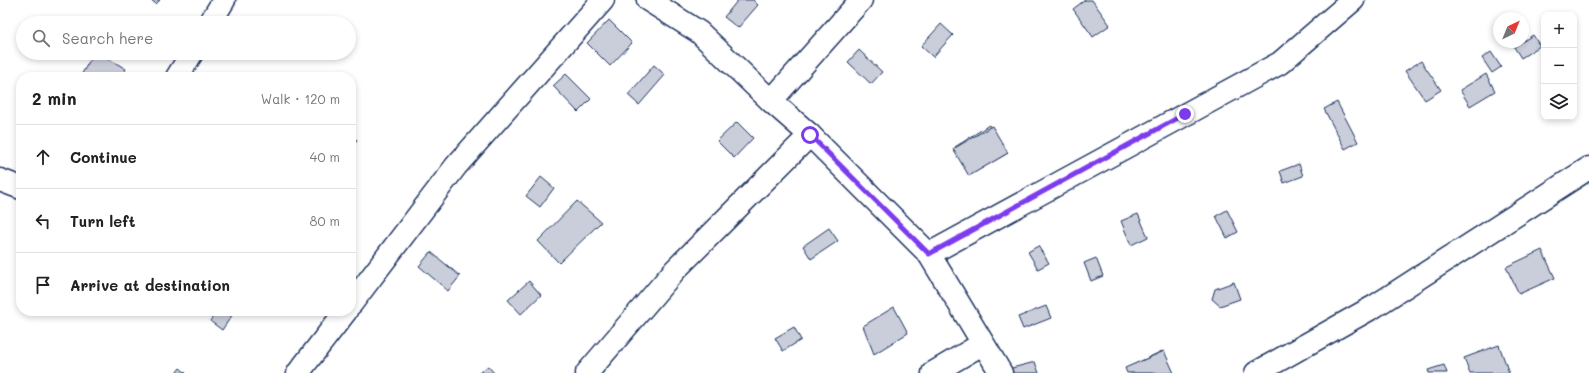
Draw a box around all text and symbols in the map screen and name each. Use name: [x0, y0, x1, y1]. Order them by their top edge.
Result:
north arrow: [1493, 12, 1529, 48]
map controls: [1541, 12, 1577, 120]
button: +: [1541, 12, 1577, 48]
search box: [16, 16, 356, 60]
icon: search: [30, 27, 52, 49]
text: Search here: [62, 28, 153, 48]
button: −: [1541, 48, 1577, 84]
button: layers: [1541, 84, 1577, 120]
text: 2 min: [32, 87, 77, 109]
text: Walk · 120 m: [261, 90, 340, 107]
route end: [1176, 105, 1194, 123]
route start: [801, 126, 819, 144]
icon: ahead: [32, 146, 54, 168]
text: Continue: [70, 147, 137, 167]
text: 40 m: [310, 148, 340, 165]
icon: left: [32, 210, 54, 232]
text: Turn left: [70, 211, 135, 231]
text: 80 m: [310, 212, 340, 229]
icon: arrive: [32, 274, 54, 296]
text: Arrive at destination: [70, 275, 230, 295]

